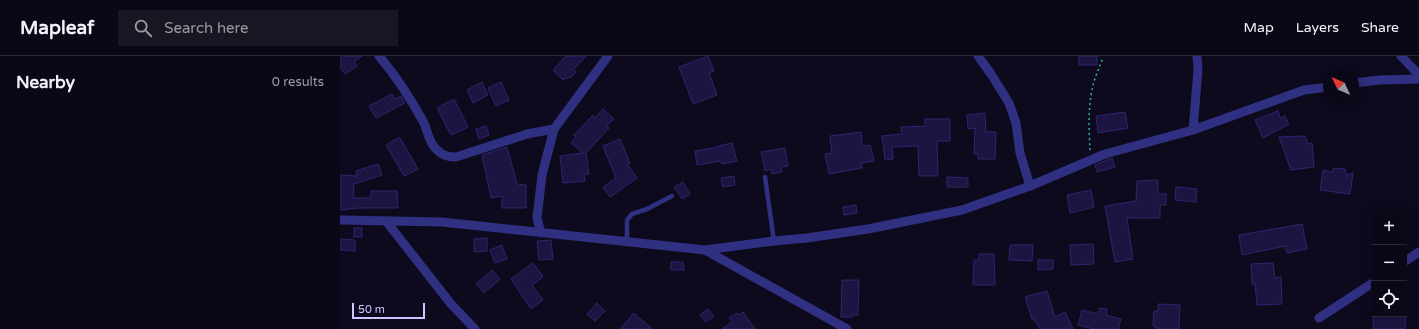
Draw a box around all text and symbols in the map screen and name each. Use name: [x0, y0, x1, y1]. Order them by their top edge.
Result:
search box: [118, 10, 398, 46]
text: Mapleaf: [20, 17, 94, 39]
icon: search: [132, 17, 154, 39]
text: Search here: [164, 19, 249, 37]
text: Map: [1244, 19, 1274, 36]
text: Layers: [1296, 19, 1339, 36]
text: Share: [1361, 19, 1399, 36]
north arrow: [1323, 68, 1359, 104]
text: Nearby: [16, 72, 75, 93]
text: 0 results: [272, 74, 324, 90]
map controls: [1371, 209, 1407, 317]
button: +: [1371, 209, 1407, 245]
button: −: [1371, 245, 1407, 281]
button: locate: [1371, 281, 1407, 317]
scale bar: [352, 301, 425, 320]
text: 50 m: [358, 303, 385, 316]

